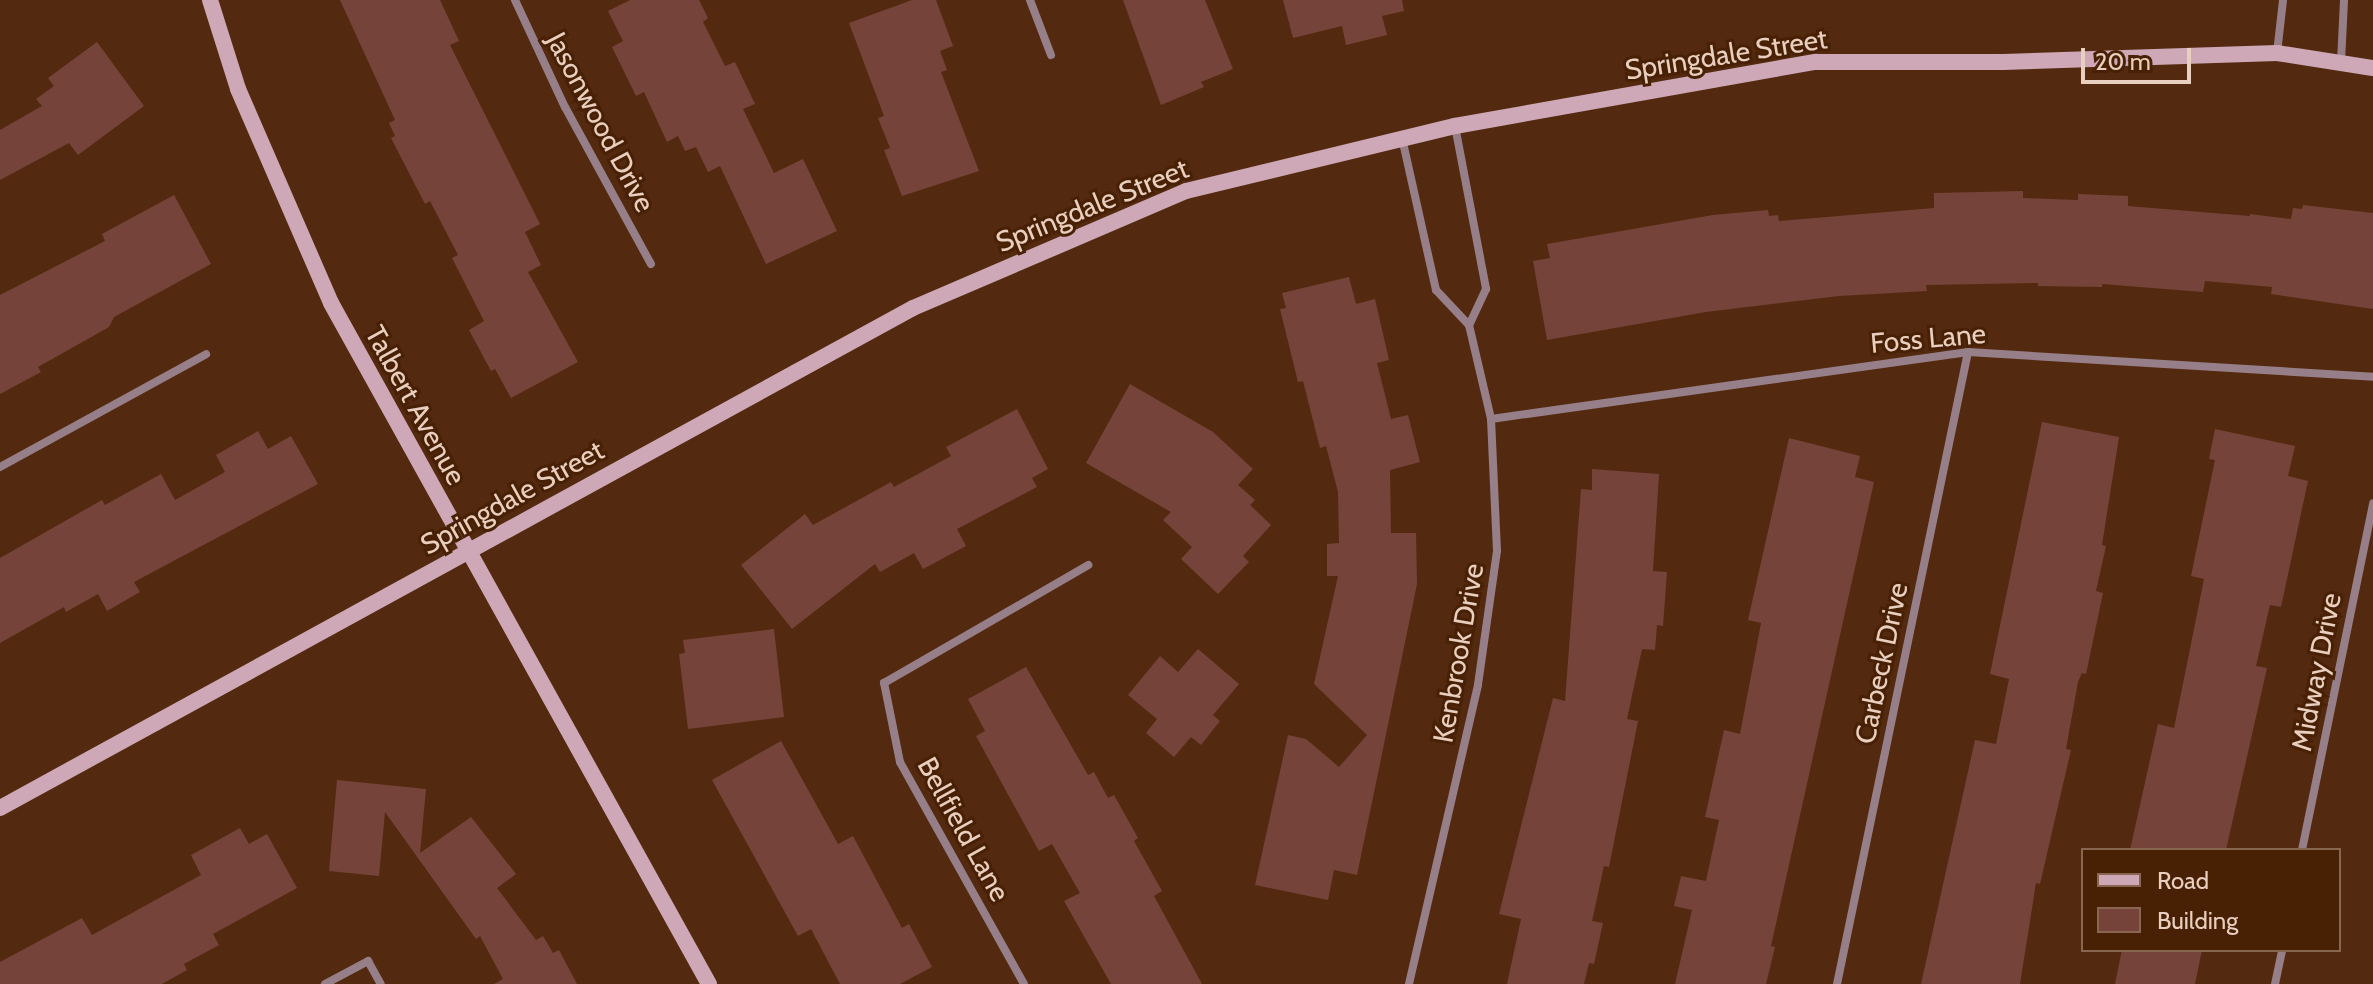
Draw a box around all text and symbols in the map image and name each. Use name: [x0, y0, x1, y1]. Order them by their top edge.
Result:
street label: Springdale Street: [1623, 21, 1829, 87]
street label: Jasonwood Drive: [540, 27, 662, 217]
scale bar: [2085, 32, 2195, 82]
text: 20 m: [2095, 47, 2151, 76]
street label: Springdale Street: [991, 151, 1193, 259]
street label: Foss Lane: [1869, 316, 1987, 360]
street label: Talbert Avenue: [359, 320, 473, 490]
street label: Springdale Street: [415, 433, 609, 561]
street label: Kenbrook Drive: [1426, 561, 1490, 745]
street label: Carbeck Drive: [1848, 579, 1914, 747]
street label: Midway Drive: [2284, 590, 2348, 754]
street label: Bellfield Lane: [911, 751, 1017, 907]
legend: [2081, 848, 2341, 952]
text: Road: [2157, 866, 2209, 895]
text: Building: [2157, 906, 2238, 935]

